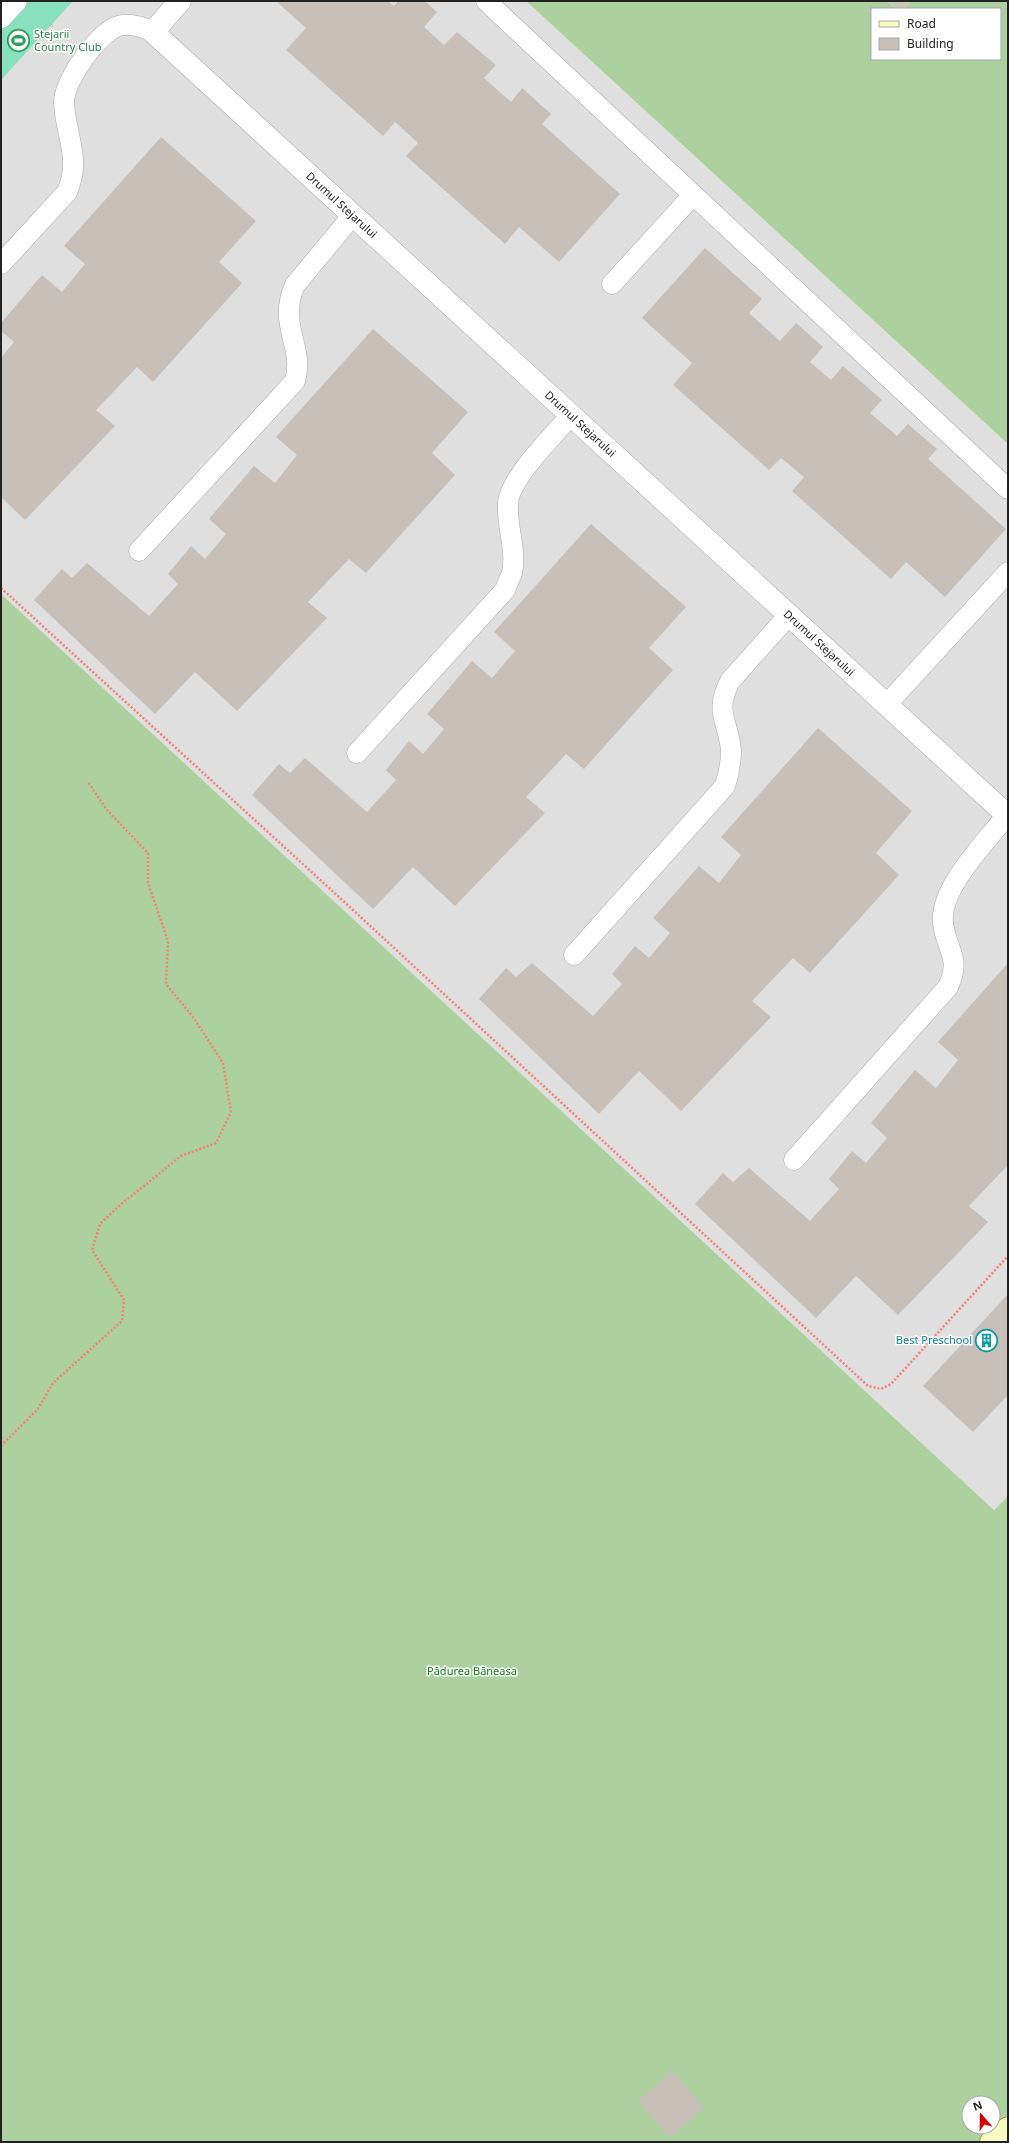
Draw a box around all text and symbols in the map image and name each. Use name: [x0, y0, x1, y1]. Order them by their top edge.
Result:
legend: [871, 8, 1001, 60]
text: Road: [907, 15, 936, 32]
place label: Stejarii Country Club: [34, 26, 102, 54]
sports icon: Stejarii Country Club: [6, 27, 32, 53]
text: Building: [907, 35, 954, 52]
street label: Drumul Stejarului: [303, 168, 381, 241]
street label: Drumul Stejarului: [542, 387, 619, 460]
street label: Drumul Stejarului: [781, 606, 858, 679]
building icon: Best Preschool: [974, 1327, 1000, 1353]
place label: Best Preschool: [896, 1332, 972, 1347]
park label: Pădurea Băneasa: [427, 1663, 517, 1678]
north arrow: [961, 2095, 1001, 2135]
text: N: [971, 2097, 984, 2114]

